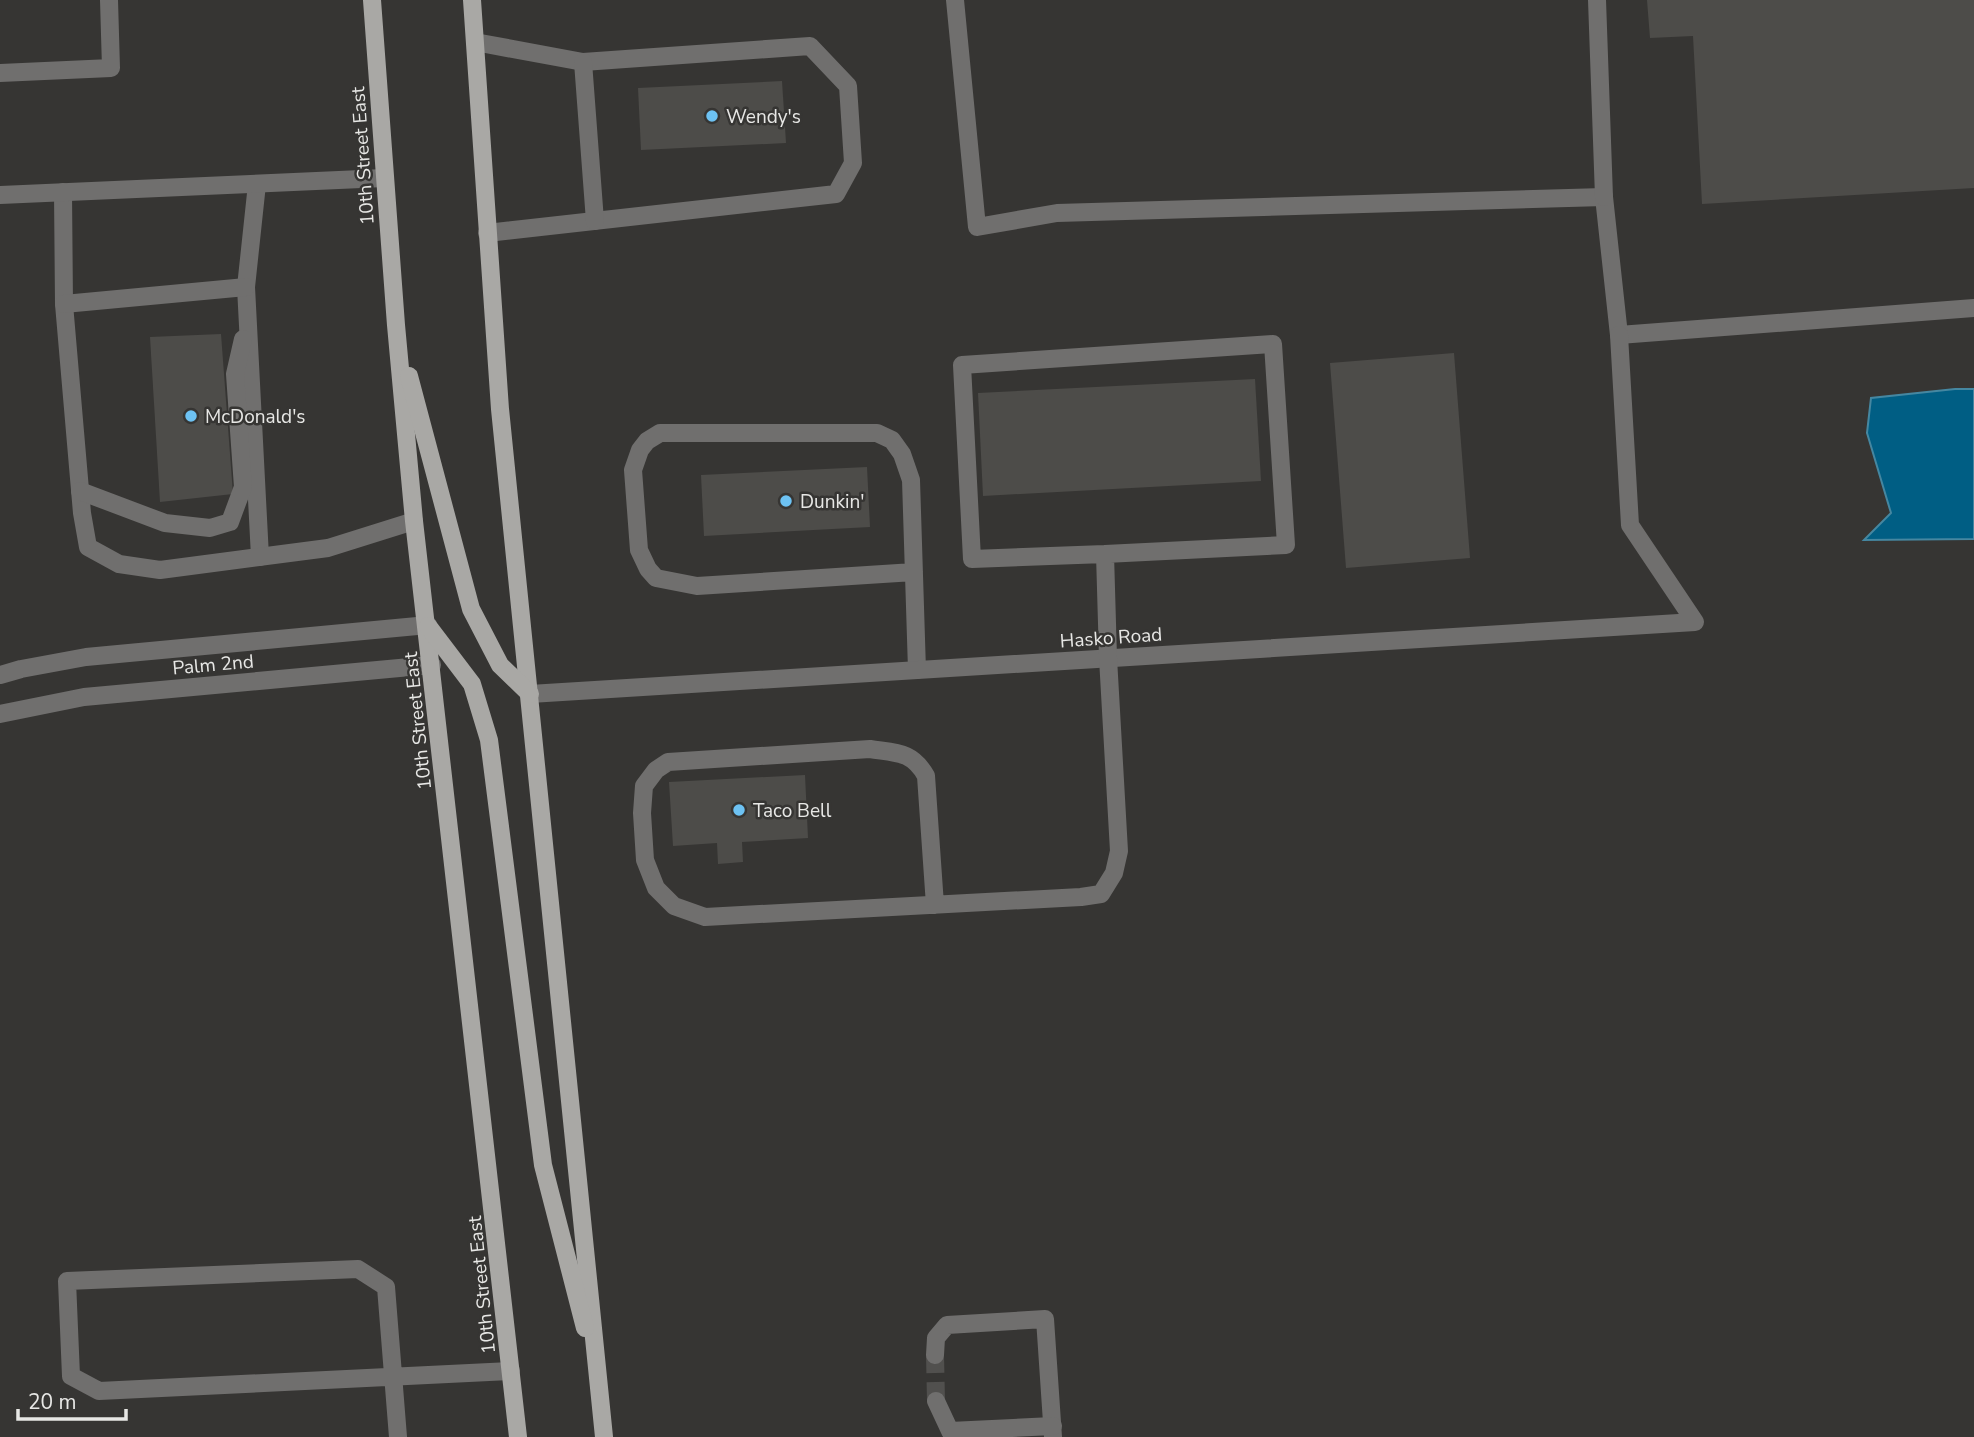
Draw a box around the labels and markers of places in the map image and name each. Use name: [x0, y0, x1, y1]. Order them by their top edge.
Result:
place label: Wendy's: [726, 104, 801, 130]
marker: Wendy's: [704, 108, 720, 124]
place label: McDonald's: [205, 404, 306, 430]
marker: McDonald's: [183, 408, 199, 424]
place label: Dunkin': [800, 489, 864, 515]
marker: Dunkin': [778, 493, 794, 509]
place label: Taco Bell: [753, 798, 832, 824]
marker: Taco Bell: [731, 802, 747, 818]

